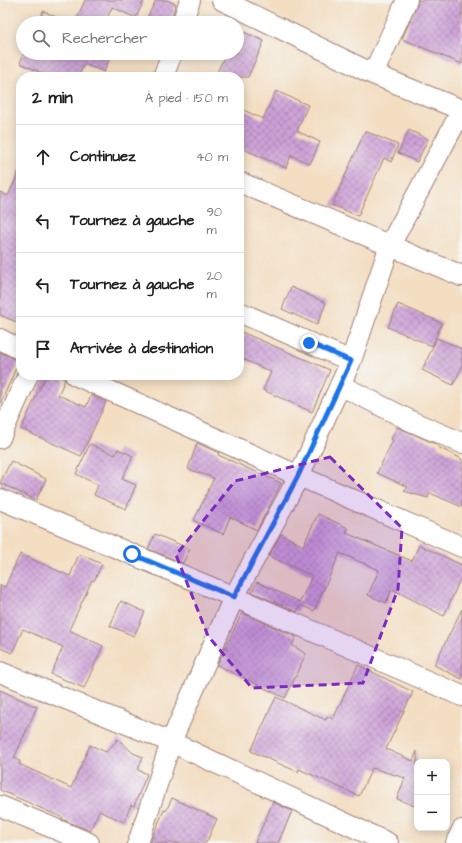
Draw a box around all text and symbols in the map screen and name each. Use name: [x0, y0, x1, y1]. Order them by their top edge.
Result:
search box: [16, 16, 244, 60]
icon: search: [30, 27, 52, 49]
text: Rechercher: [62, 28, 147, 49]
text: 2 min: [32, 86, 73, 110]
text: À pied · 150 m: [145, 89, 228, 107]
icon: ahead: [32, 146, 54, 168]
text: Continuez: [70, 146, 136, 167]
text: 40 m: [196, 148, 228, 166]
text: 90 m: [206, 203, 222, 239]
icon: left: [32, 210, 54, 232]
text: Tournez à gauche: [70, 210, 194, 231]
text: 20 m: [206, 267, 222, 303]
icon: left: [32, 274, 54, 296]
text: Tournez à gauche: [70, 274, 194, 295]
route end: [300, 334, 318, 352]
icon: arrive: [32, 338, 54, 360]
text: Arrivée à destination: [70, 338, 213, 359]
route start: [123, 545, 141, 563]
map controls: [414, 759, 450, 831]
button: +: [414, 759, 450, 795]
button: −: [414, 795, 450, 831]

